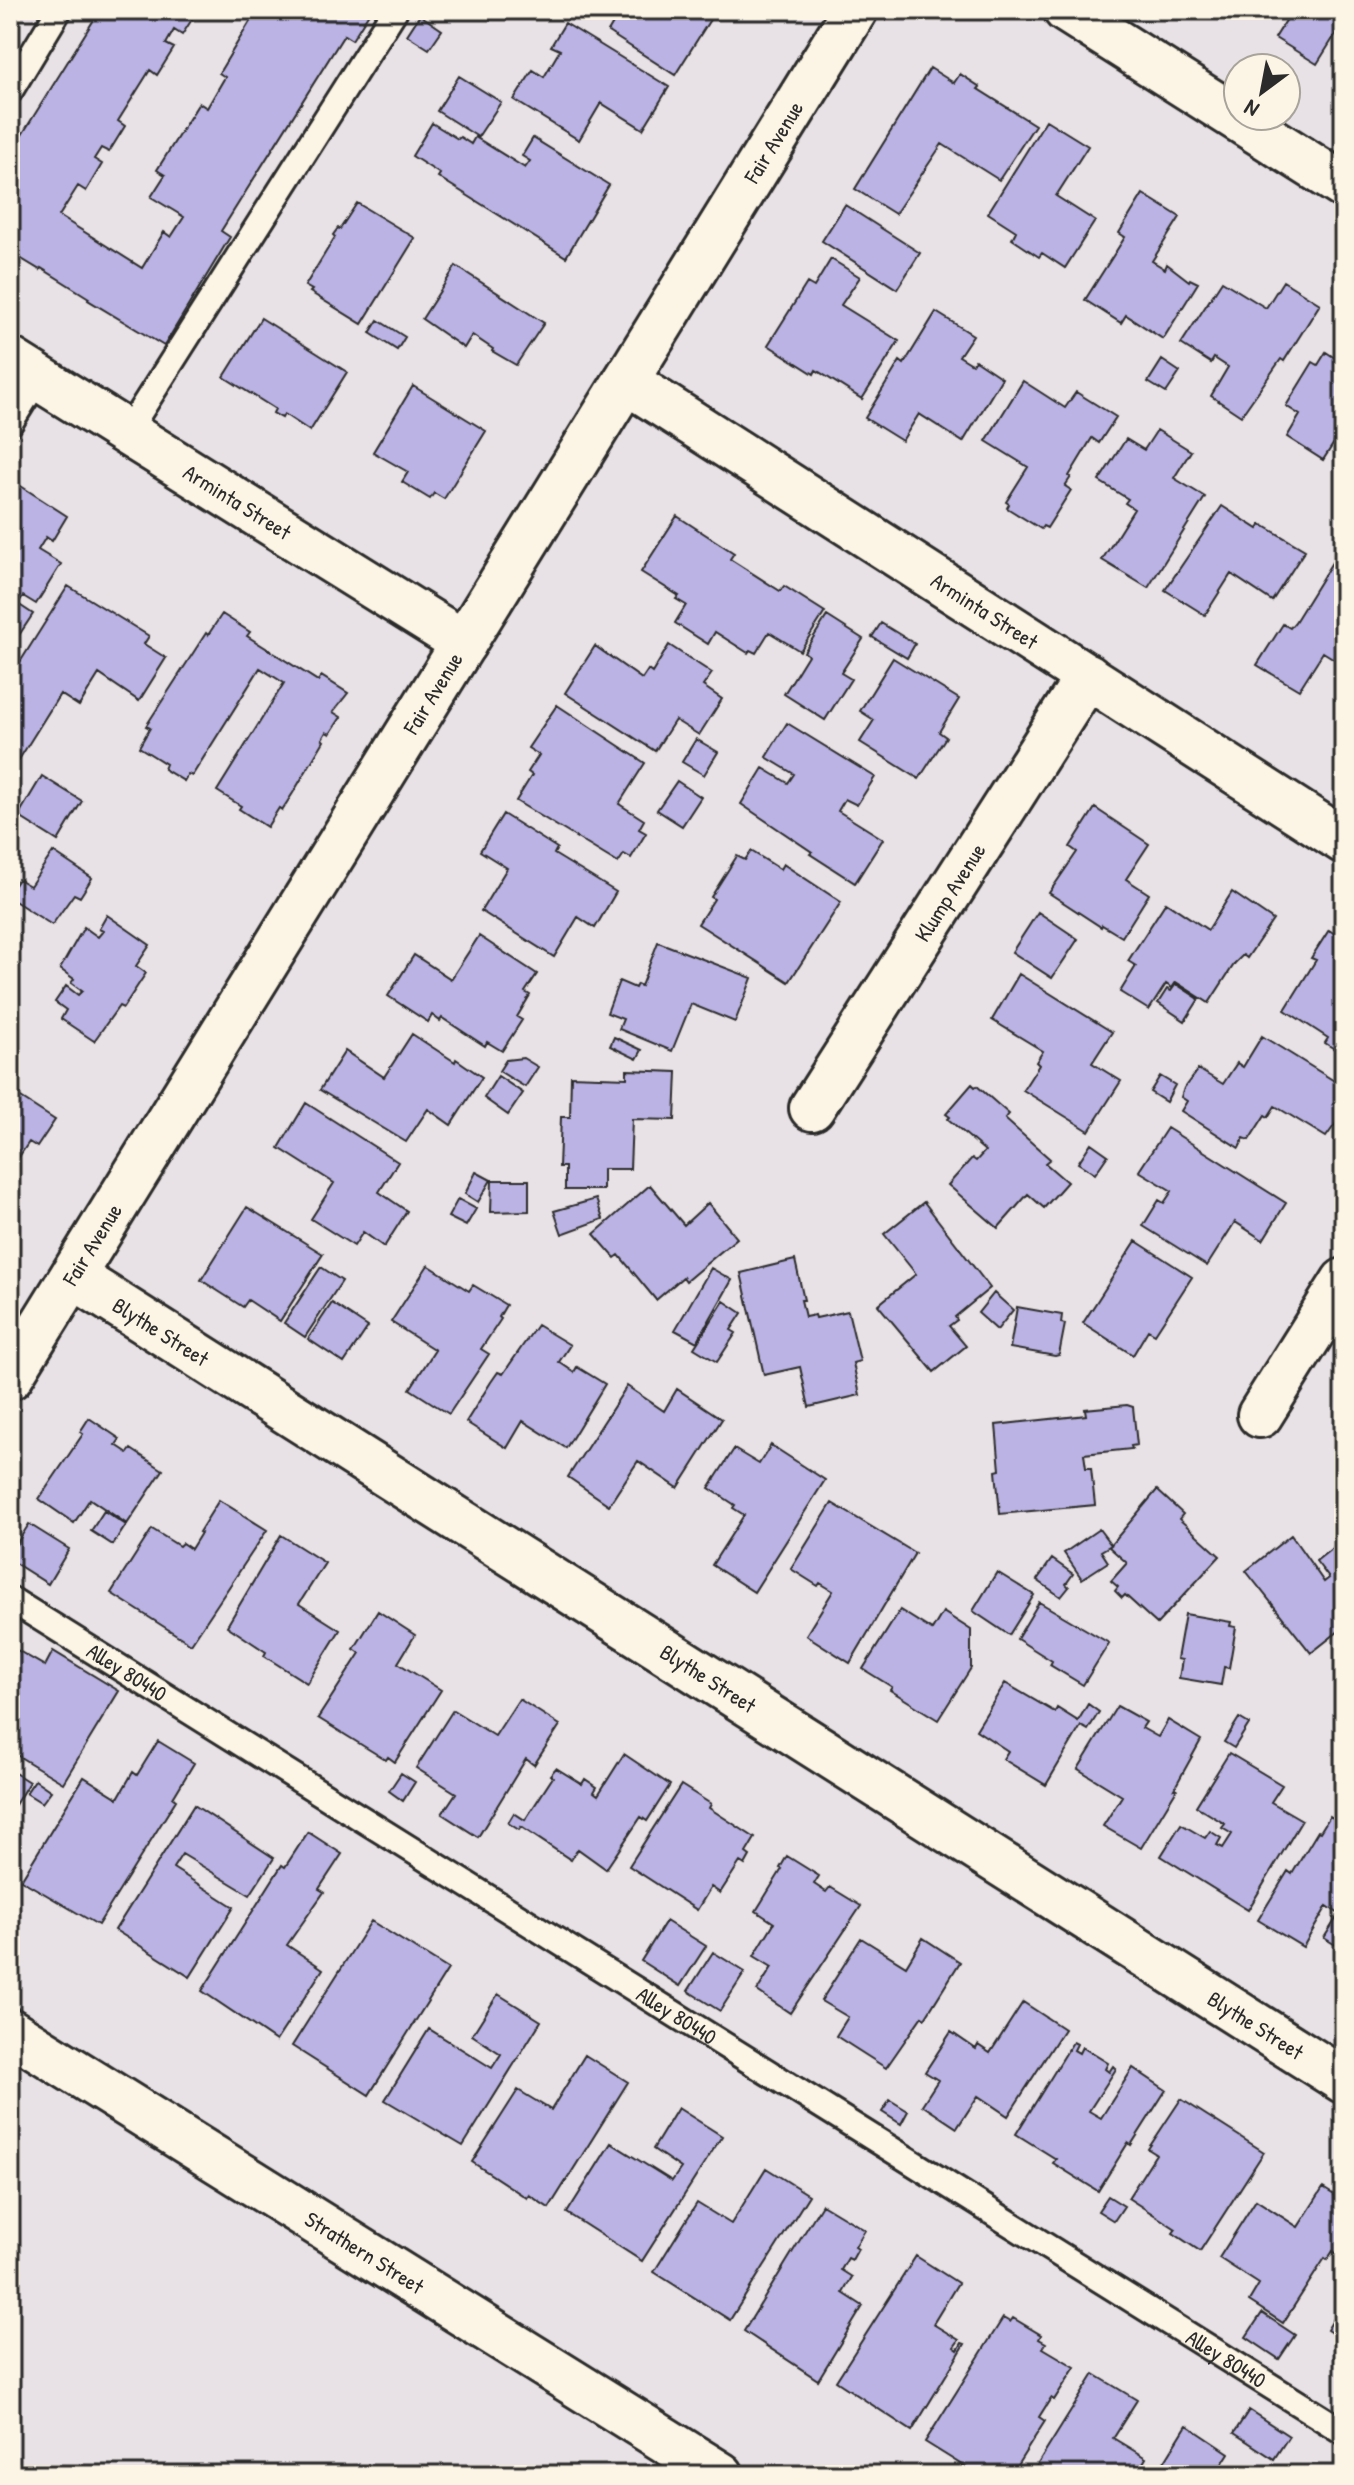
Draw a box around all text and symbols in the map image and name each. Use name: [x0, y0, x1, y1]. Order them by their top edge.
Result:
north arrow: [1222, 52, 1302, 132]
text: N: [1238, 93, 1264, 125]
street label: Fair Avenue: [736, 95, 810, 189]
street label: Arminta Street: [178, 457, 297, 547]
street label: Arminta Street: [925, 565, 1044, 656]
street label: Fair Avenue: [395, 646, 470, 741]
street label: Klump Avenue: [907, 837, 993, 947]
street label: Fair Avenue: [55, 1197, 129, 1292]
street label: Blythe Street: [107, 1290, 215, 1374]
street label: Alley 80440: [81, 1636, 173, 1709]
street label: Blythe Street: [655, 1637, 762, 1720]
street label: Alley 80440: [631, 1979, 723, 2052]
street label: Blythe Street: [1202, 1983, 1310, 2067]
street label: Strathern Street: [299, 2204, 430, 2301]
street label: Alley 80440: [1181, 2322, 1272, 2395]

